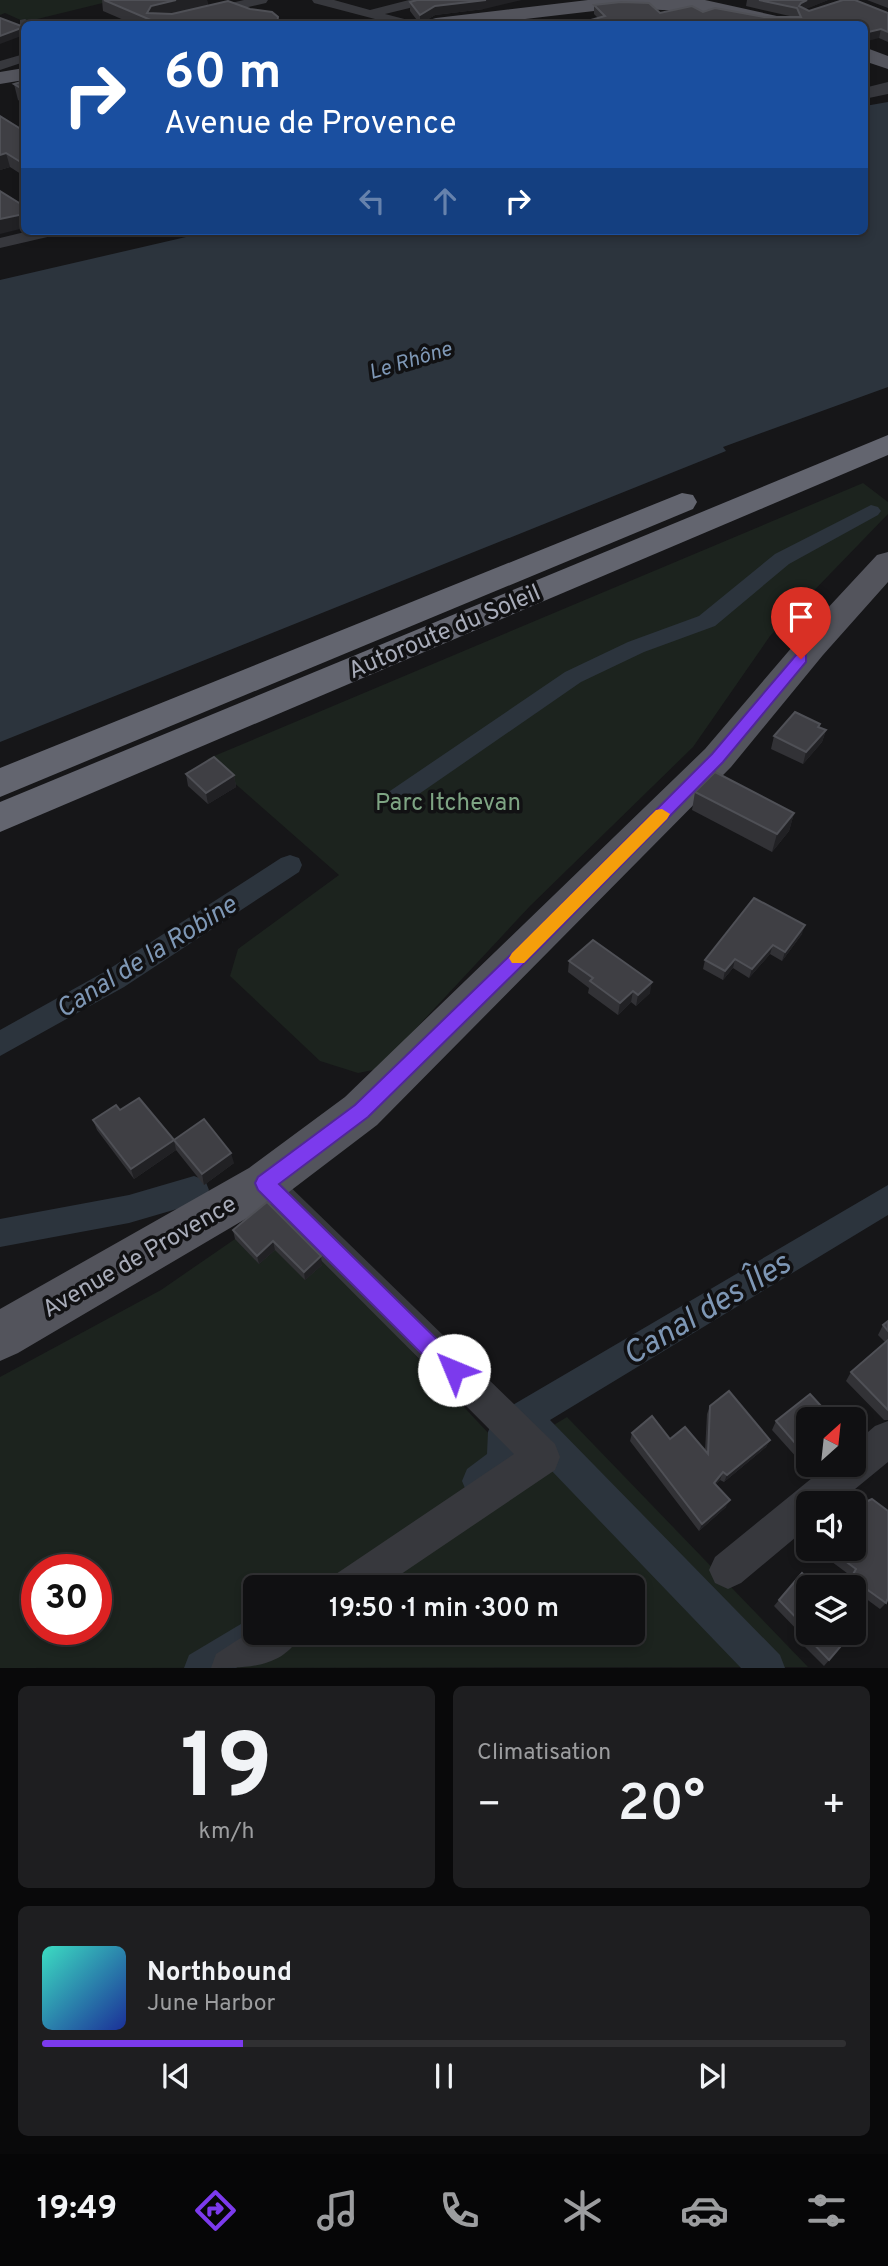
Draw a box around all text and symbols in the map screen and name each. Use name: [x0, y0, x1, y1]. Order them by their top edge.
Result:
text: 60 m: [164, 44, 282, 106]
icon: right: [49, 49, 140, 140]
text: Avenue de Provence: [164, 105, 456, 145]
icon: left: [353, 182, 391, 220]
icon: ahead: [426, 182, 464, 220]
icon: right: [499, 182, 537, 220]
water label: Le Rhône: [366, 336, 456, 387]
street label: Autoroute du Soleil: [344, 579, 546, 687]
pin: [771, 587, 831, 659]
icon: arrive: [782, 598, 820, 636]
park label: Parc Itchevan: [375, 789, 521, 819]
water label: Canal de la Robine: [51, 889, 244, 1027]
street label: Avenue de Provence: [38, 1190, 242, 1326]
water label: Canal des Îles: [615, 1243, 799, 1376]
position arrow: [417, 1333, 491, 1407]
north arrow: [796, 1407, 866, 1477]
map controls: [796, 1407, 866, 1645]
button: sound: [796, 1491, 866, 1561]
speed limit sign: 30: [21, 1554, 112, 1645]
button: layers: [796, 1575, 866, 1645]
text: 19:50 · 1 min · 300 m: [329, 1593, 559, 1626]
text: 19: [180, 1715, 273, 1830]
text: Climatisation: [477, 1739, 611, 1768]
text: 20°: [618, 1773, 705, 1839]
text: −: [477, 1782, 502, 1831]
text: +: [821, 1782, 846, 1831]
text: km/h: [199, 1818, 254, 1847]
text: Northbound: [147, 1957, 292, 1990]
text: June Harbor: [147, 1990, 275, 2019]
icon: previous: [157, 2057, 195, 2095]
icon: pause: [425, 2057, 463, 2095]
icon: next: [693, 2057, 731, 2095]
icon: directions: [191, 2186, 240, 2235]
icon: music: [313, 2186, 362, 2235]
icon: phone: [435, 2186, 484, 2235]
icon: climate: [558, 2186, 607, 2235]
icon: car: [680, 2186, 729, 2235]
icon: filters: [802, 2186, 851, 2235]
text: 19:49: [37, 2190, 117, 2230]

